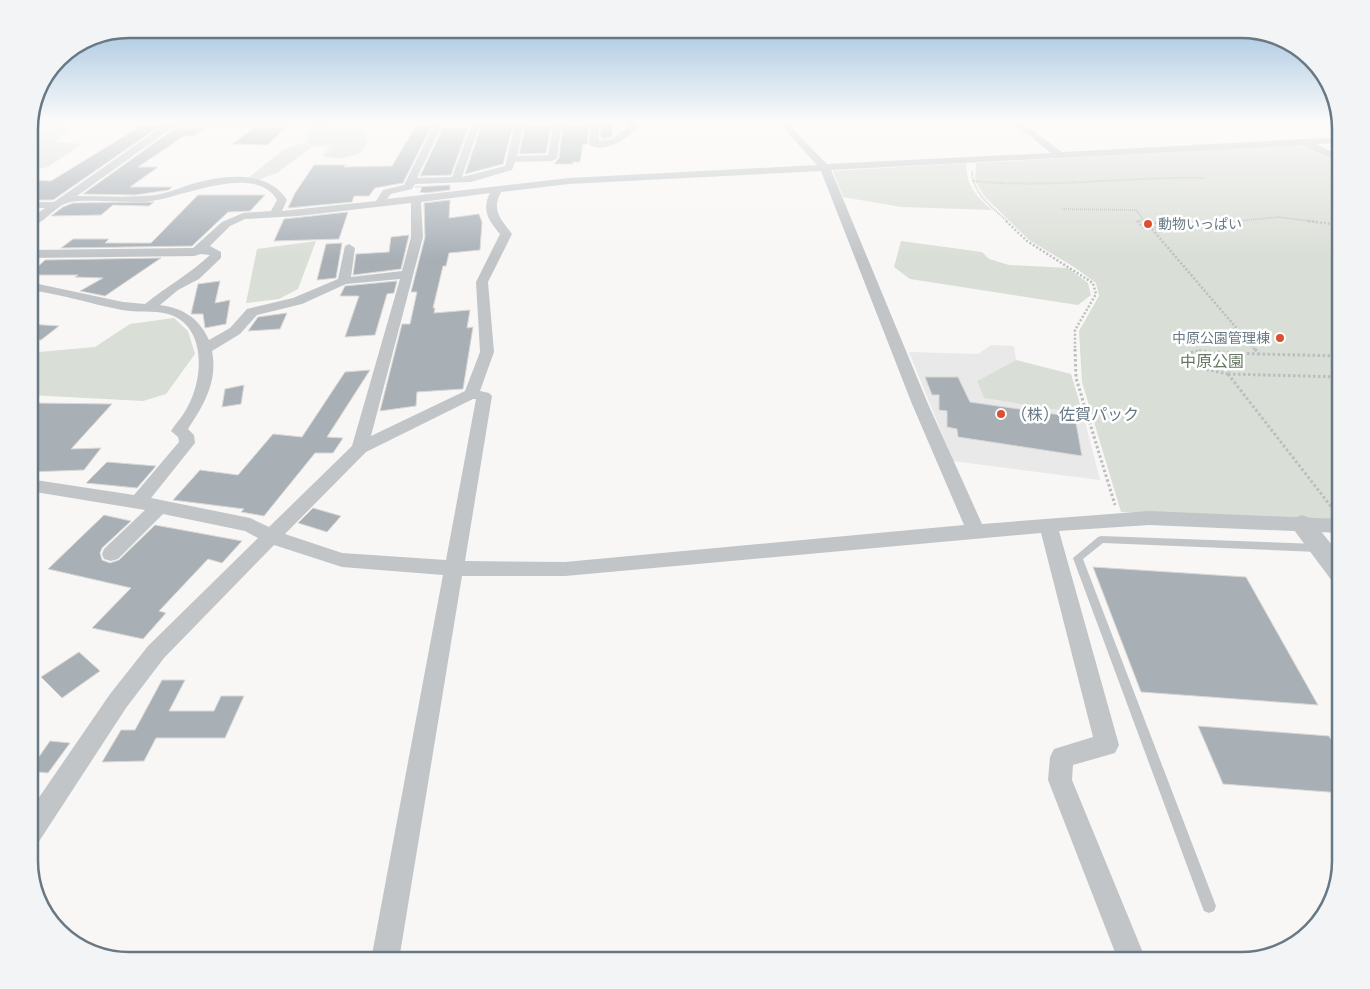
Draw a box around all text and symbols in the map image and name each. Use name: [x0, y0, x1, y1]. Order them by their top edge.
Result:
place label: 動物いっぱい: [1158, 214, 1242, 234]
marker: 動物いっぱい: [1142, 218, 1154, 230]
place label: 中原公園管理棟: [1172, 328, 1270, 348]
marker: 中原公園管理棟: [1274, 332, 1286, 344]
park label: 中原公園: [1180, 350, 1244, 373]
place label: （株）佐賀パック: [1011, 403, 1139, 426]
marker: （株）佐賀パック: [995, 408, 1007, 420]

